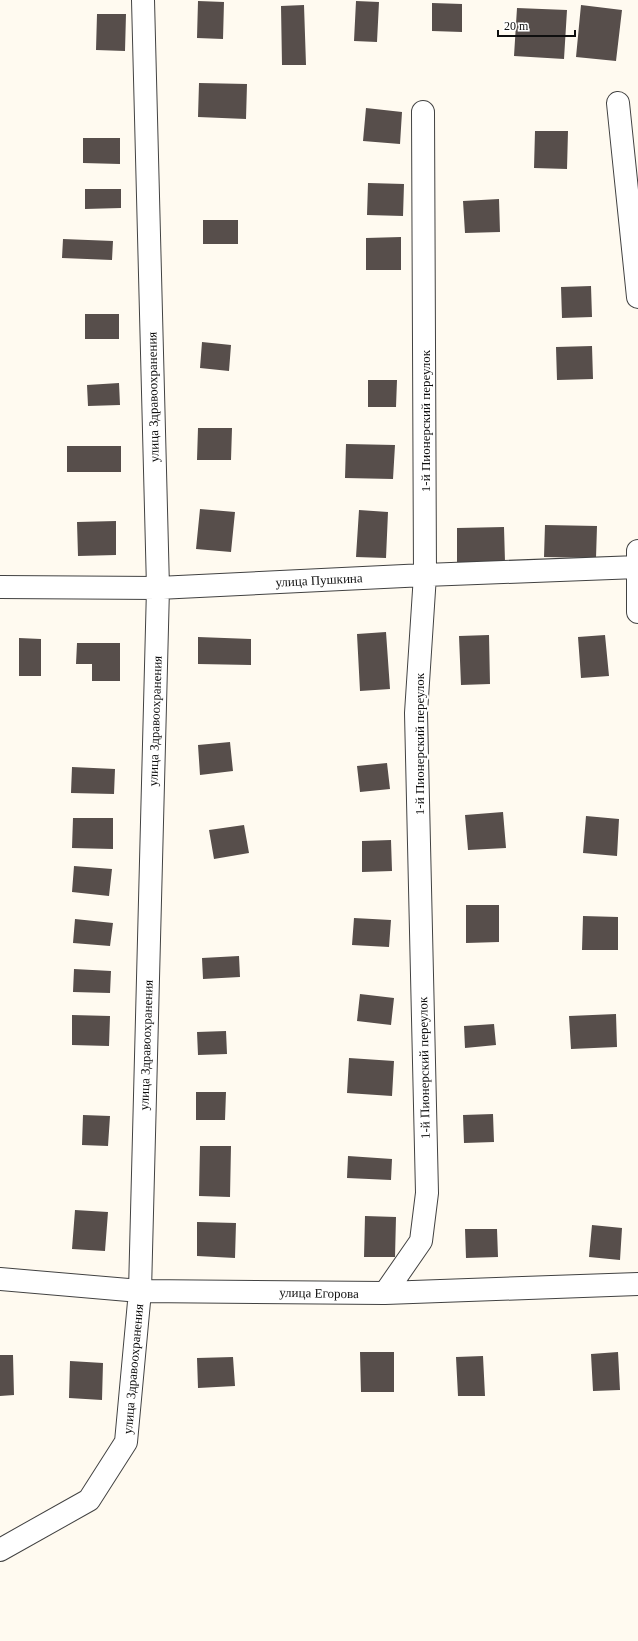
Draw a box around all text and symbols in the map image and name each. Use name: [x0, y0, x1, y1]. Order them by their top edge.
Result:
scale bar: [498, 12, 575, 38]
text: 20 m: [504, 19, 529, 33]
street label: улица Здравоохранения: [144, 332, 162, 462]
street label: 1-й Пионерский переулок: [418, 349, 433, 492]
street label: улица Пушкина: [275, 570, 363, 590]
street label: улица Здравоохранения: [145, 655, 165, 786]
street label: 1-й Пионерский переулок: [412, 672, 427, 815]
street label: улица Здравоохранения: [136, 979, 156, 1110]
street label: 1-й Пионерский переулок: [415, 996, 433, 1139]
street label: улица Егорова: [279, 1285, 359, 1301]
street label: улица Здравоохранения: [120, 1303, 146, 1435]

